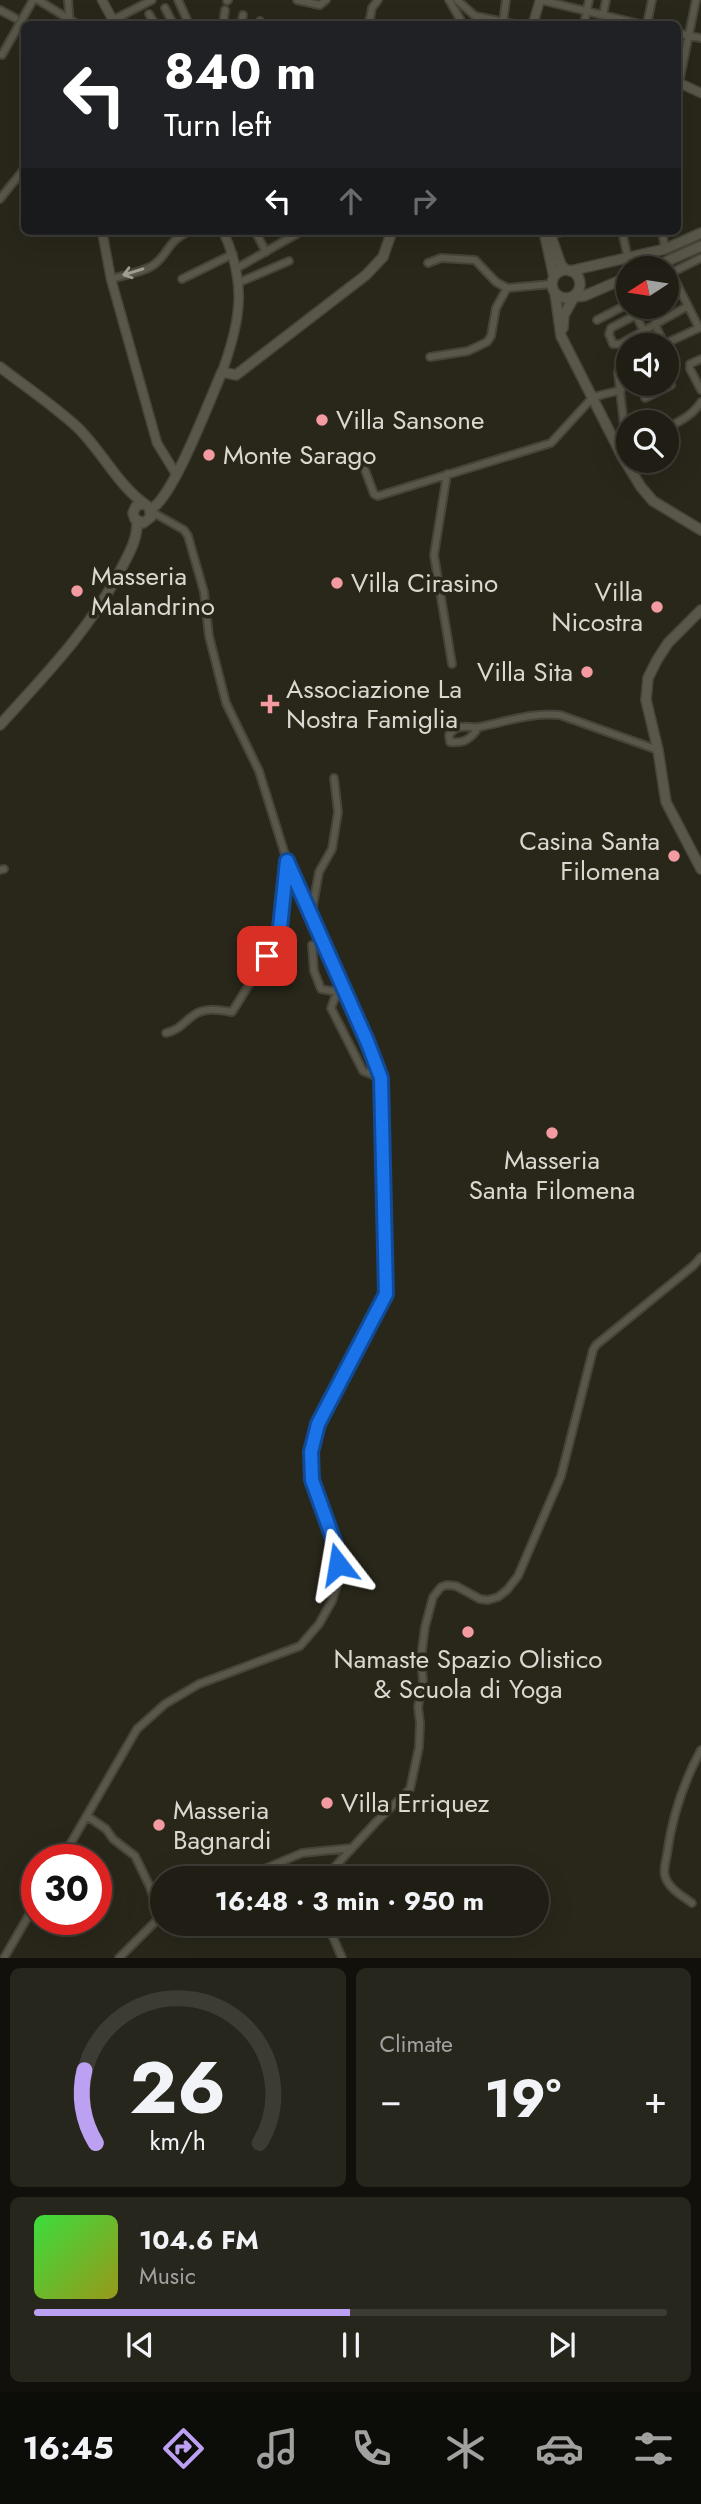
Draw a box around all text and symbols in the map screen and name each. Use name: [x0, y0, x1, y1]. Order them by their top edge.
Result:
text: 840 m: [164, 37, 316, 107]
icon: left: [49, 49, 140, 140]
text: Turn left: [164, 102, 271, 148]
icon: left: [259, 182, 297, 220]
icon: ahead: [332, 182, 370, 220]
icon: right: [405, 182, 443, 220]
north arrow: [616, 256, 679, 318]
map controls: [616, 256, 679, 473]
one-way arrow: [122, 267, 144, 280]
button: sound: [616, 333, 679, 396]
place label: Villa Sansone: [336, 401, 484, 439]
button: search: [616, 410, 679, 473]
marker: Villa Sansone: [314, 412, 330, 428]
place label: Monte Sarago: [223, 436, 377, 474]
marker: Monte Sarago: [201, 447, 217, 463]
place label: Masseria Malandrino: [91, 557, 215, 625]
place label: Villa Cirasino: [351, 564, 498, 602]
place label: Villa Nicostra: [551, 573, 643, 641]
marker: Villa Cirasino: [329, 575, 345, 591]
marker: Masseria Malandrino: [69, 583, 85, 599]
marker: Villa Nicostra: [649, 599, 665, 615]
place label: Villa Sita: [477, 653, 573, 691]
marker: Villa Sita: [579, 664, 595, 680]
place label: Associazione La Nostra Famiglia: [286, 670, 462, 738]
marker: Associazione La Nostra Famiglia: [260, 694, 280, 714]
place label: Casina Santa Filomena: [519, 822, 660, 890]
marker: Casina Santa Filomena: [666, 848, 682, 864]
pin: [237, 926, 297, 986]
icon: arrive: [248, 937, 286, 975]
marker: Masseria Santa Filomena: [544, 1125, 560, 1141]
place label: Masseria Santa Filomena: [469, 1141, 635, 1209]
position arrow: [301, 1527, 375, 1601]
marker: Namaste Spazio Olistico & Scuola di Yoga: [460, 1624, 476, 1640]
place label: Namaste Spazio Olistico & Scuola di Yoga: [333, 1640, 603, 1708]
place label: Villa Erriquez: [341, 1784, 490, 1822]
place label: Masseria Bagnardi: [173, 1791, 272, 1859]
marker: Villa Erriquez: [319, 1795, 335, 1811]
marker: Masseria Bagnardi: [151, 1817, 167, 1833]
speed limit sign: 30: [21, 1844, 112, 1935]
text: 16:48 · 3 min · 950 m: [215, 1882, 484, 1920]
text: Climate: [380, 2027, 453, 2061]
text: 26: [130, 2036, 226, 2141]
text: 19°: [484, 2061, 561, 2137]
text: −: [380, 2072, 402, 2127]
text: +: [644, 2072, 667, 2127]
text: km/h: [149, 2123, 206, 2159]
text: 104.6 FM: [139, 2221, 259, 2259]
text: Music: [139, 2259, 196, 2293]
icon: previous: [121, 2326, 159, 2364]
icon: pause: [332, 2326, 370, 2364]
icon: next: [543, 2326, 581, 2364]
icon: directions: [159, 2424, 208, 2473]
icon: music: [253, 2424, 302, 2473]
icon: phone: [347, 2424, 396, 2473]
icon: climate: [441, 2424, 490, 2473]
icon: car: [535, 2424, 584, 2473]
icon: filters: [629, 2424, 678, 2473]
text: 16:45: [23, 2425, 114, 2471]

